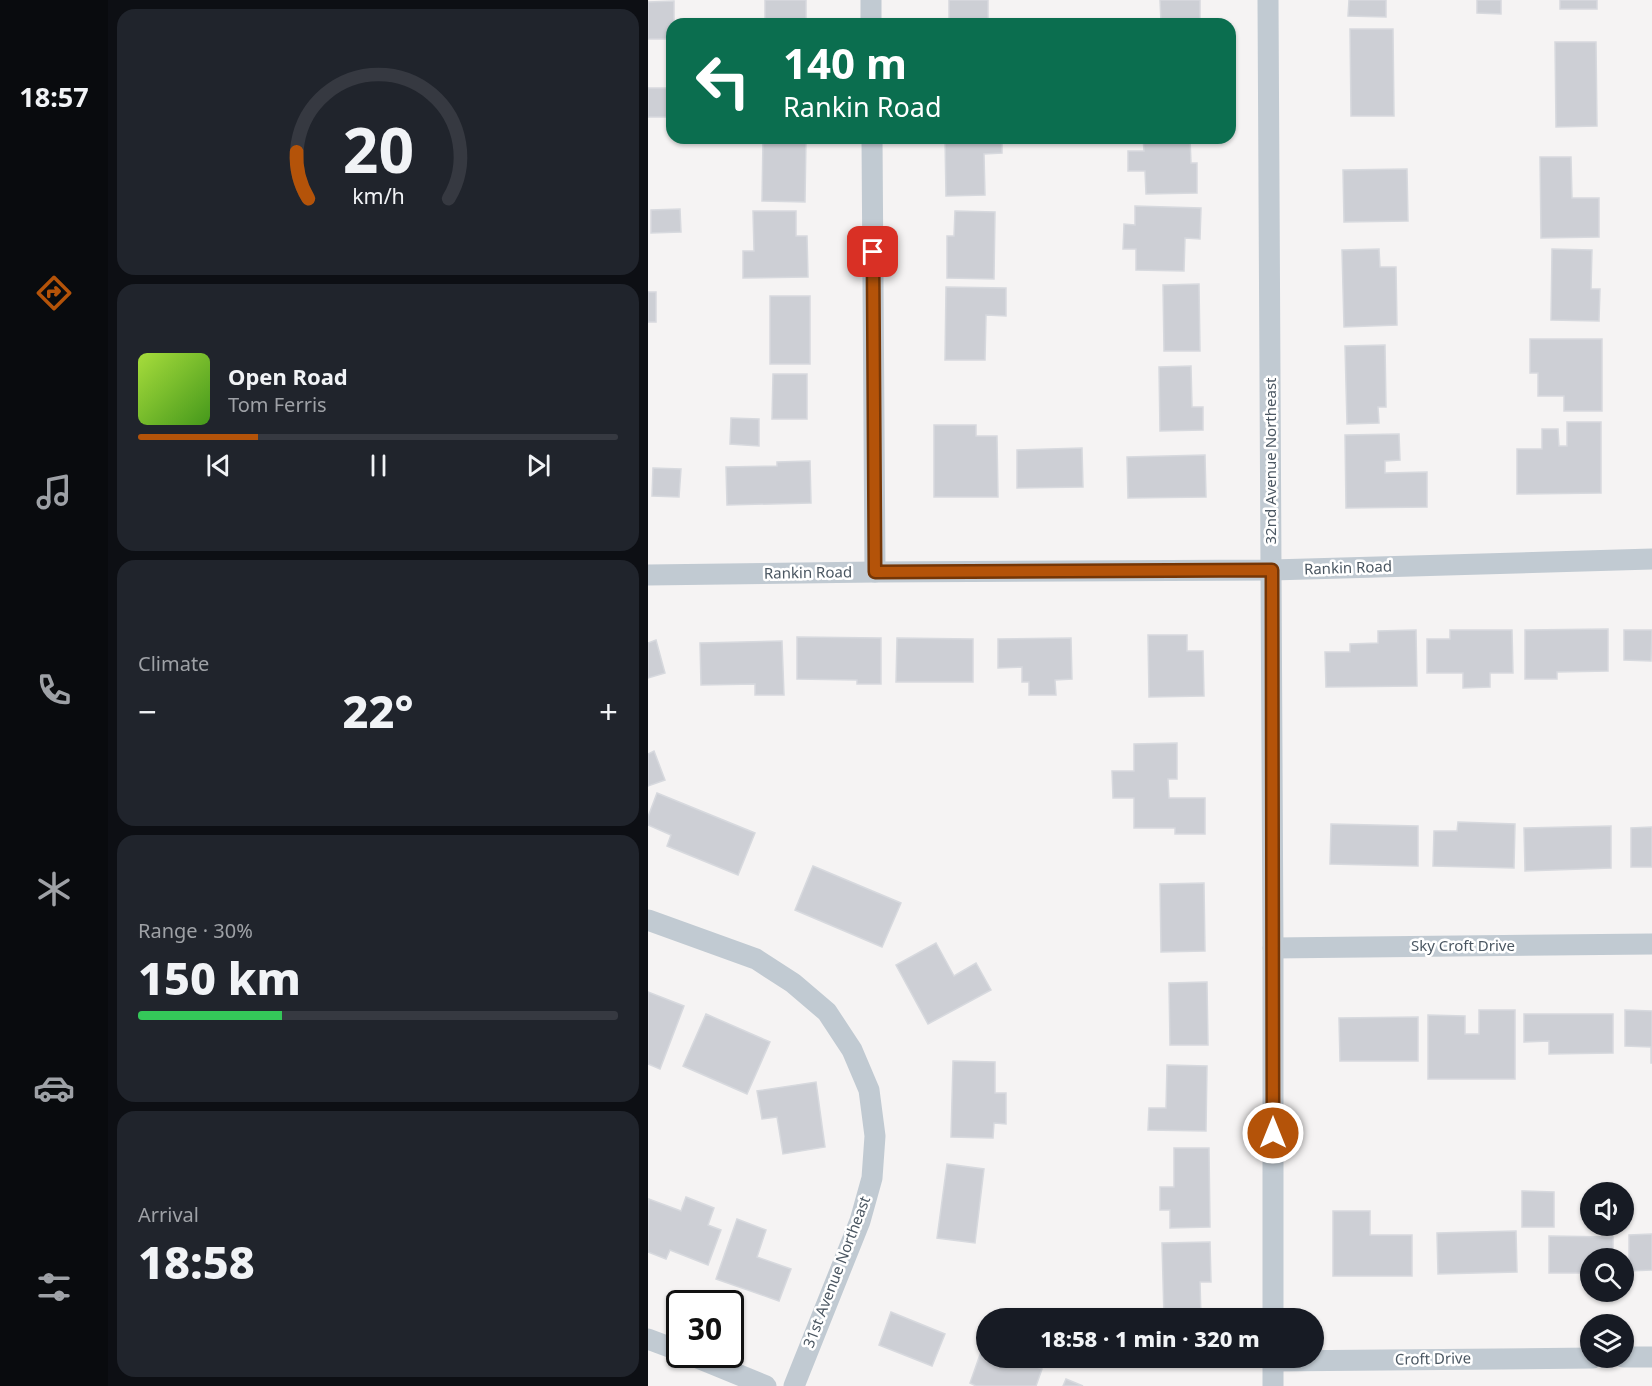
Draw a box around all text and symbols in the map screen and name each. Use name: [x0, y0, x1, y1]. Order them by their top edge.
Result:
text: 140 m: [783, 34, 907, 91]
icon: left: [684, 42, 762, 120]
text: 18:57: [19, 78, 89, 115]
text: Rankin Road: [783, 88, 942, 125]
text: 20: [342, 106, 414, 191]
text: km/h: [352, 182, 404, 211]
pin: [847, 226, 898, 277]
icon: arrive: [856, 235, 889, 268]
icon: directions: [33, 272, 75, 314]
text: Open Road: [228, 361, 348, 391]
street label: 32nd Avenue Northeast: [1260, 377, 1280, 544]
text: Tom Ferris: [228, 391, 327, 418]
icon: previous: [202, 449, 235, 482]
icon: pause: [362, 449, 395, 482]
icon: next: [522, 449, 555, 482]
icon: music: [33, 471, 75, 513]
street label: Rankin Road: [1304, 555, 1392, 579]
street label: Rankin Road: [764, 561, 852, 583]
text: Climate: [138, 650, 209, 677]
icon: phone: [33, 669, 75, 711]
text: 22°: [342, 680, 414, 741]
text: −: [138, 689, 157, 734]
text: +: [599, 689, 618, 734]
icon: climate: [33, 868, 75, 910]
text: Range · 30%: [138, 917, 253, 944]
street label: Sky Croft Drive: [1411, 935, 1515, 955]
text: 150 km: [138, 947, 301, 1008]
icon: car: [33, 1067, 75, 1109]
position arrow: [1241, 1101, 1305, 1165]
map controls: [1580, 1182, 1634, 1368]
button: sound: [1580, 1182, 1634, 1236]
street label: 31st Avenue Northeast: [798, 1192, 874, 1350]
text: Arrival: [138, 1201, 199, 1228]
text: 18:58: [138, 1231, 255, 1292]
button: search: [1580, 1248, 1634, 1302]
icon: filters: [33, 1266, 75, 1308]
speed limit sign: 30: [666, 1290, 744, 1368]
button: layers: [1580, 1314, 1634, 1368]
text: 18:58 · 1 min · 320 m: [1040, 1323, 1260, 1353]
street label: Croft Drive: [1395, 1347, 1471, 1369]

